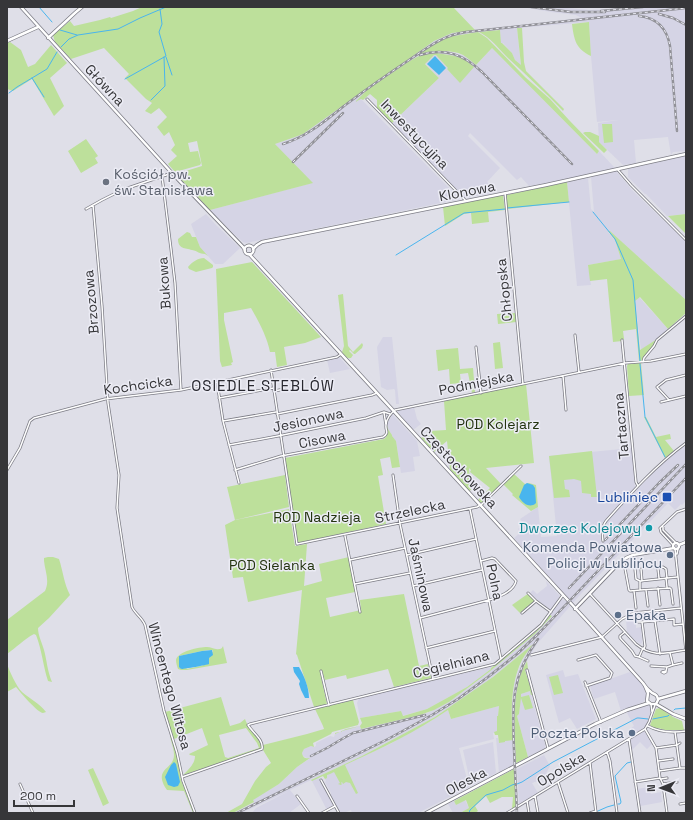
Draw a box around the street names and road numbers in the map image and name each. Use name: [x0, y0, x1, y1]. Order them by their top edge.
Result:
street label: Główna: [81, 60, 129, 110]
street label: Inwestycyjna: [377, 95, 453, 173]
street label: Klonowa: [437, 177, 497, 205]
street label: Bukowa: [153, 256, 175, 310]
street label: Chłopska: [492, 258, 516, 322]
street label: Brzozowa: [79, 269, 103, 335]
street label: Podmiejska: [437, 367, 515, 399]
street label: Kochcicka: [102, 371, 174, 399]
street label: Tartaczna: [609, 392, 633, 460]
street label: Jesionowa: [271, 404, 345, 436]
street label: Częstochowska: [416, 422, 502, 512]
street label: Cisowa: [297, 426, 347, 452]
street label: Strzelecka: [373, 495, 447, 527]
street label: Jaśminowa: [404, 536, 438, 614]
street label: Polna: [482, 562, 508, 602]
street label: Wincentego Witosa: [144, 620, 196, 752]
street label: Cegielniana: [411, 646, 491, 682]
street label: Opolska: [534, 748, 588, 790]
street label: Oleska: [442, 763, 490, 799]

